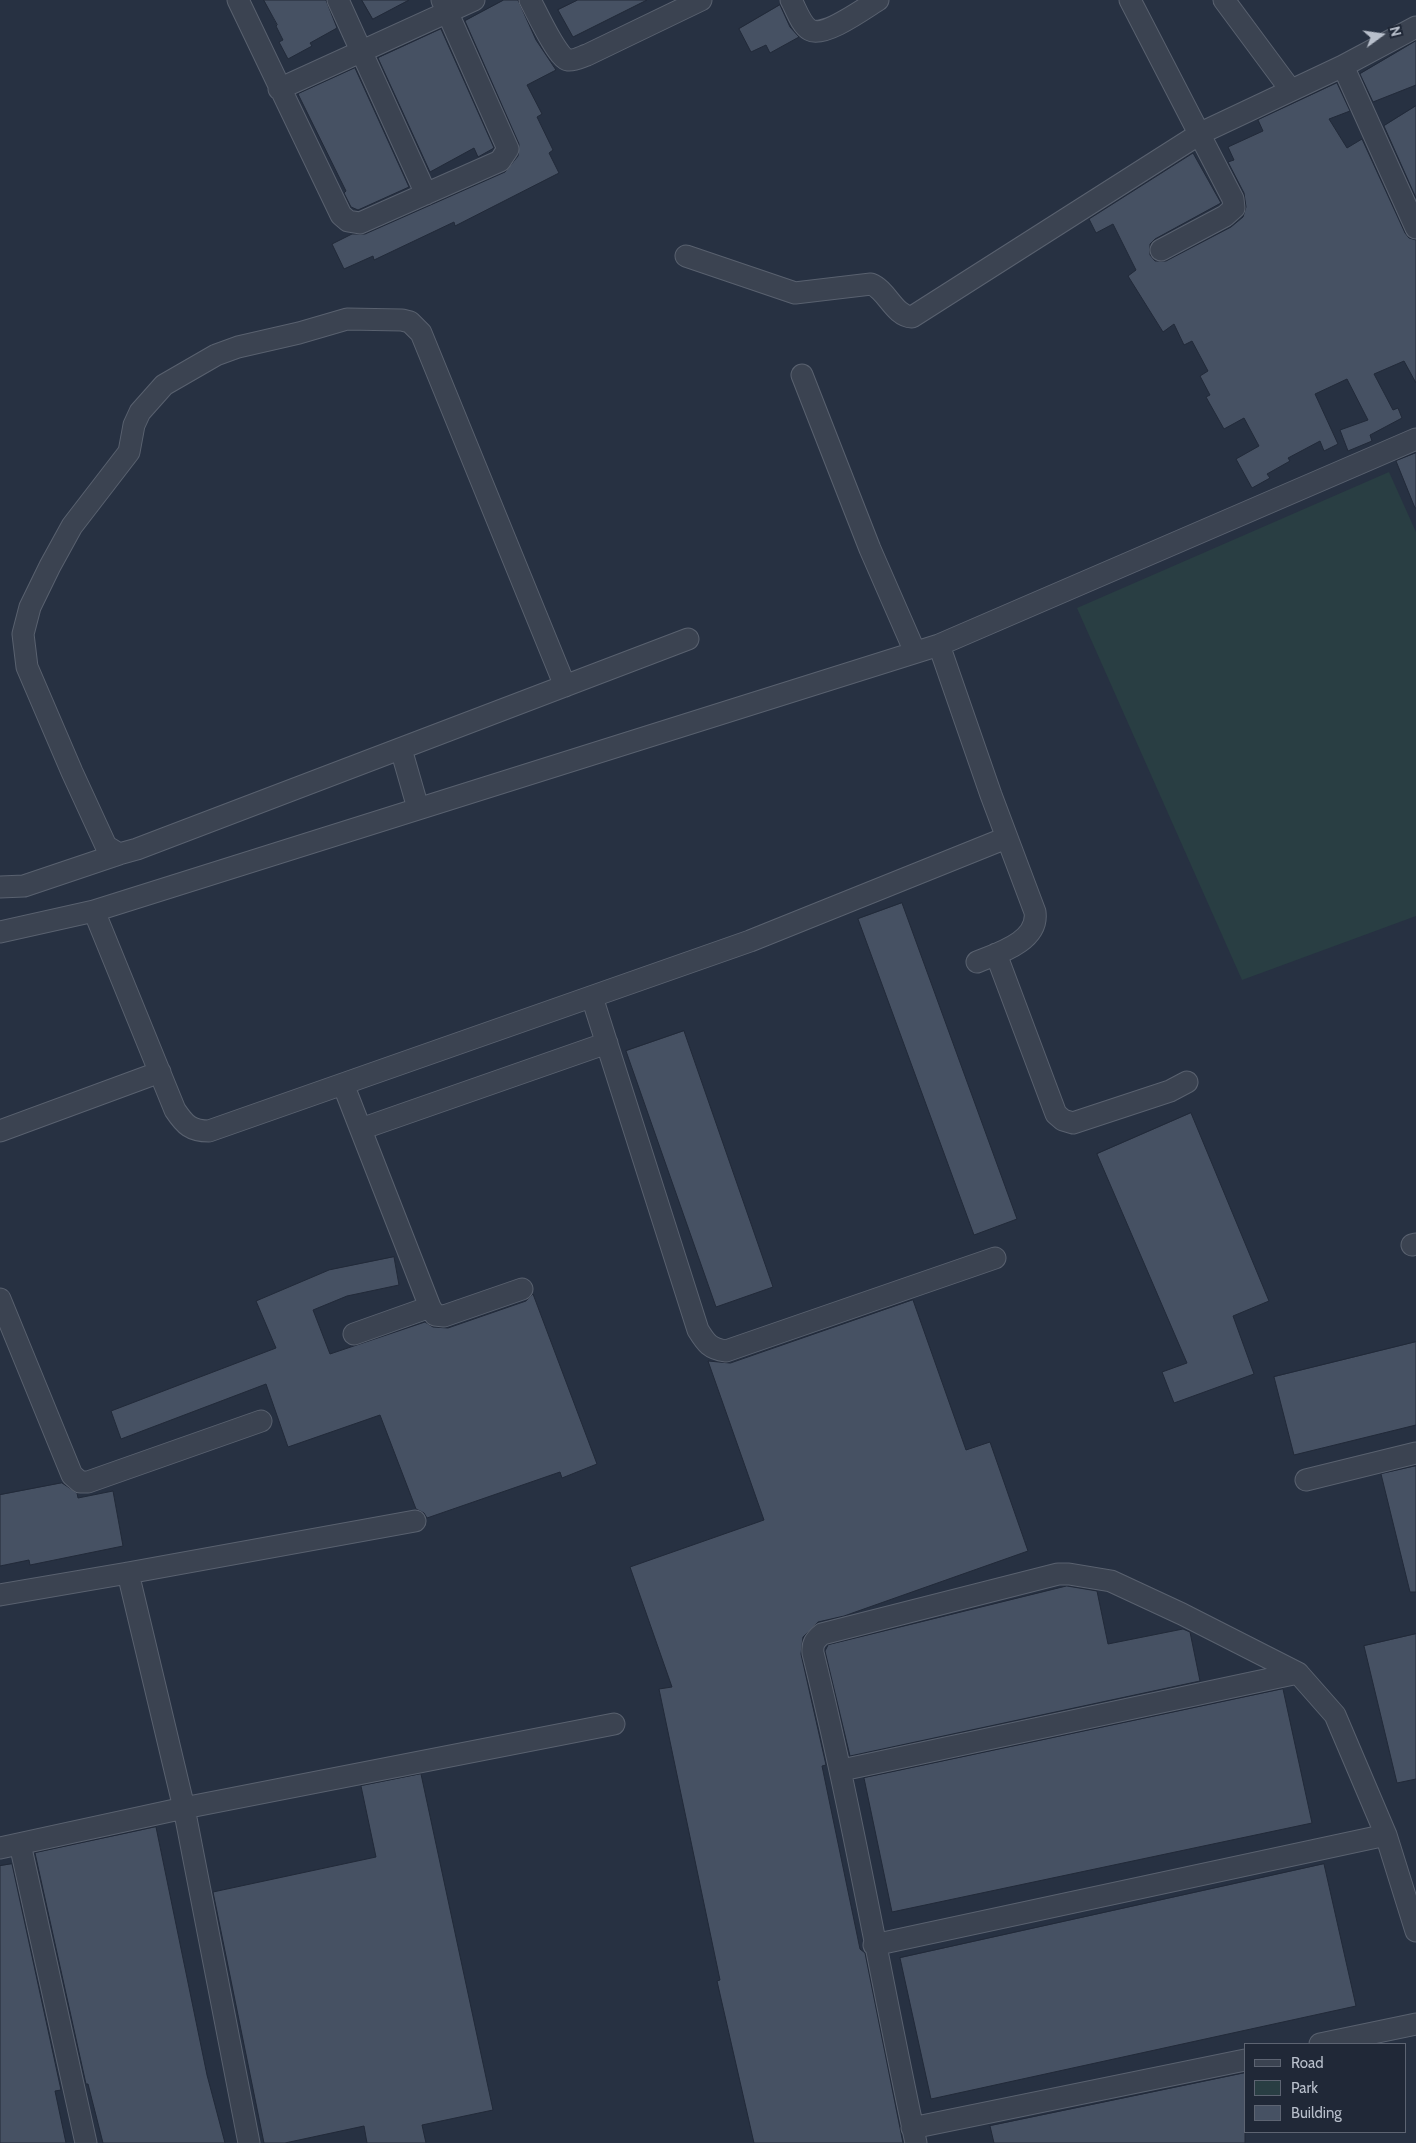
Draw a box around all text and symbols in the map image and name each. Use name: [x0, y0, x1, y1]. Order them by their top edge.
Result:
north arrow: [1356, 10, 1406, 60]
text: N: [1386, 24, 1405, 38]
legend: [1244, 2043, 1406, 2133]
text: Road: [1291, 2054, 1324, 2072]
text: Park: [1291, 2079, 1318, 2097]
text: Building: [1291, 2104, 1342, 2122]

